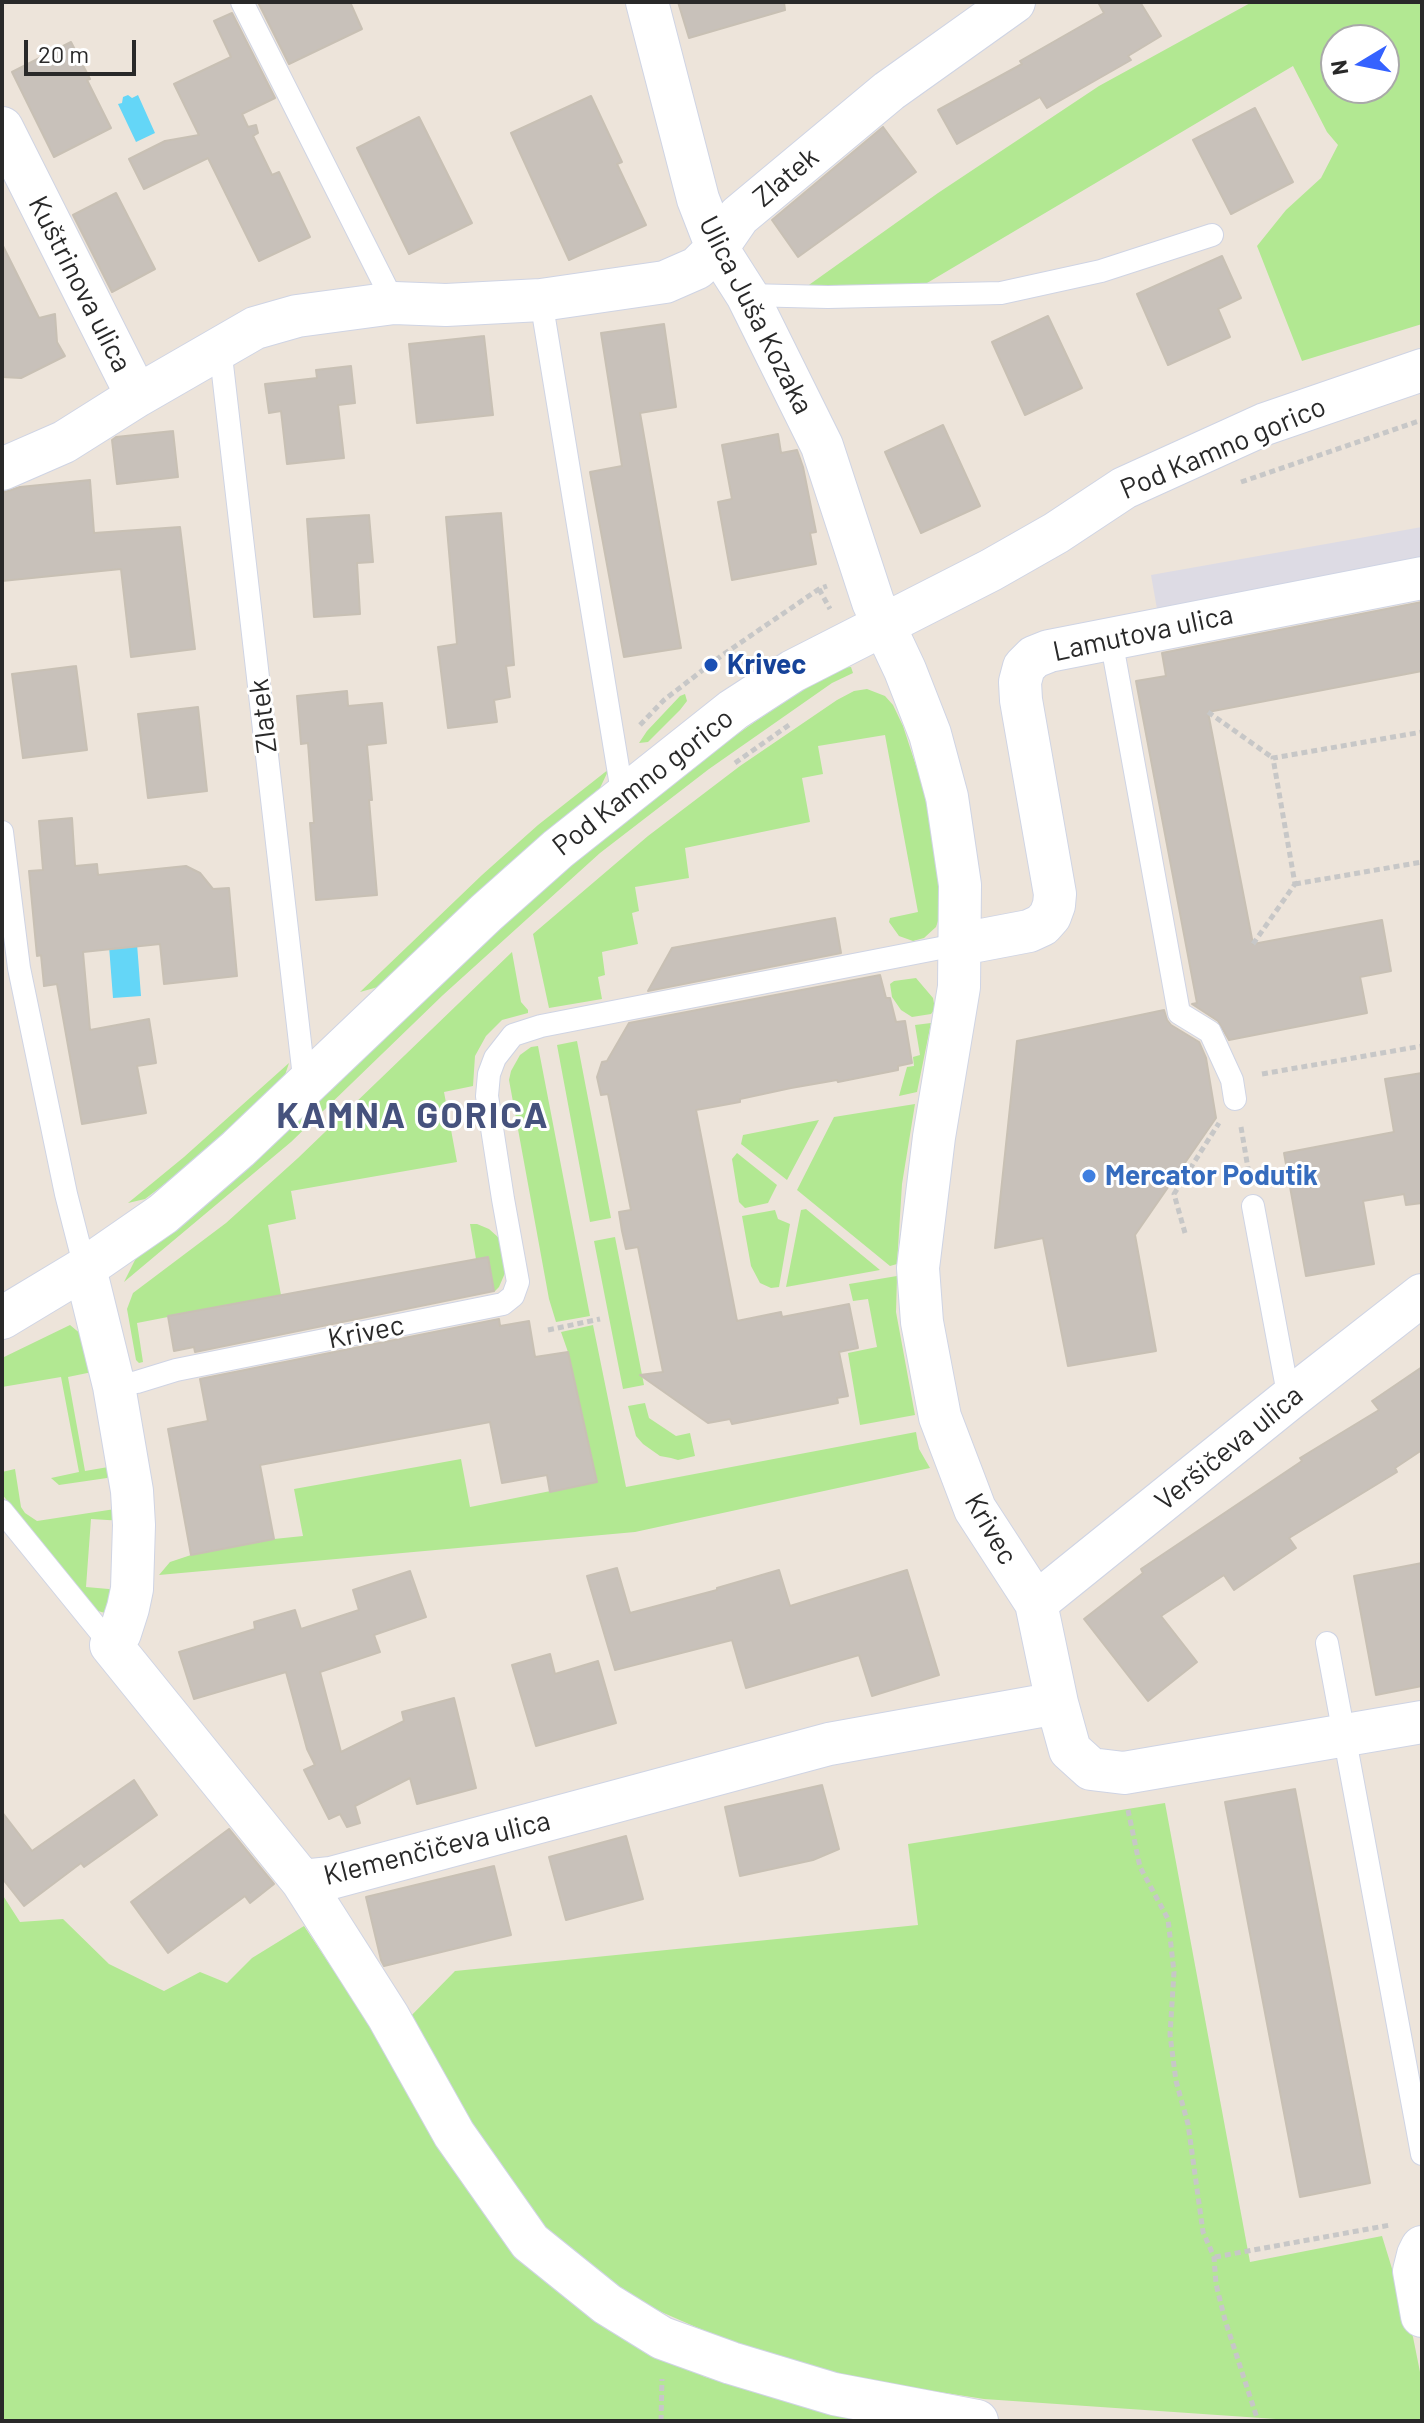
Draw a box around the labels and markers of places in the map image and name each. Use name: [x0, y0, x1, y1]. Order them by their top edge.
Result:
place label: Krivec: [727, 648, 806, 682]
marker: Krivec: [702, 656, 720, 674]
place label: Mercator Podutik: [1105, 1159, 1318, 1193]
marker: Mercator Podutik: [1080, 1167, 1098, 1185]

